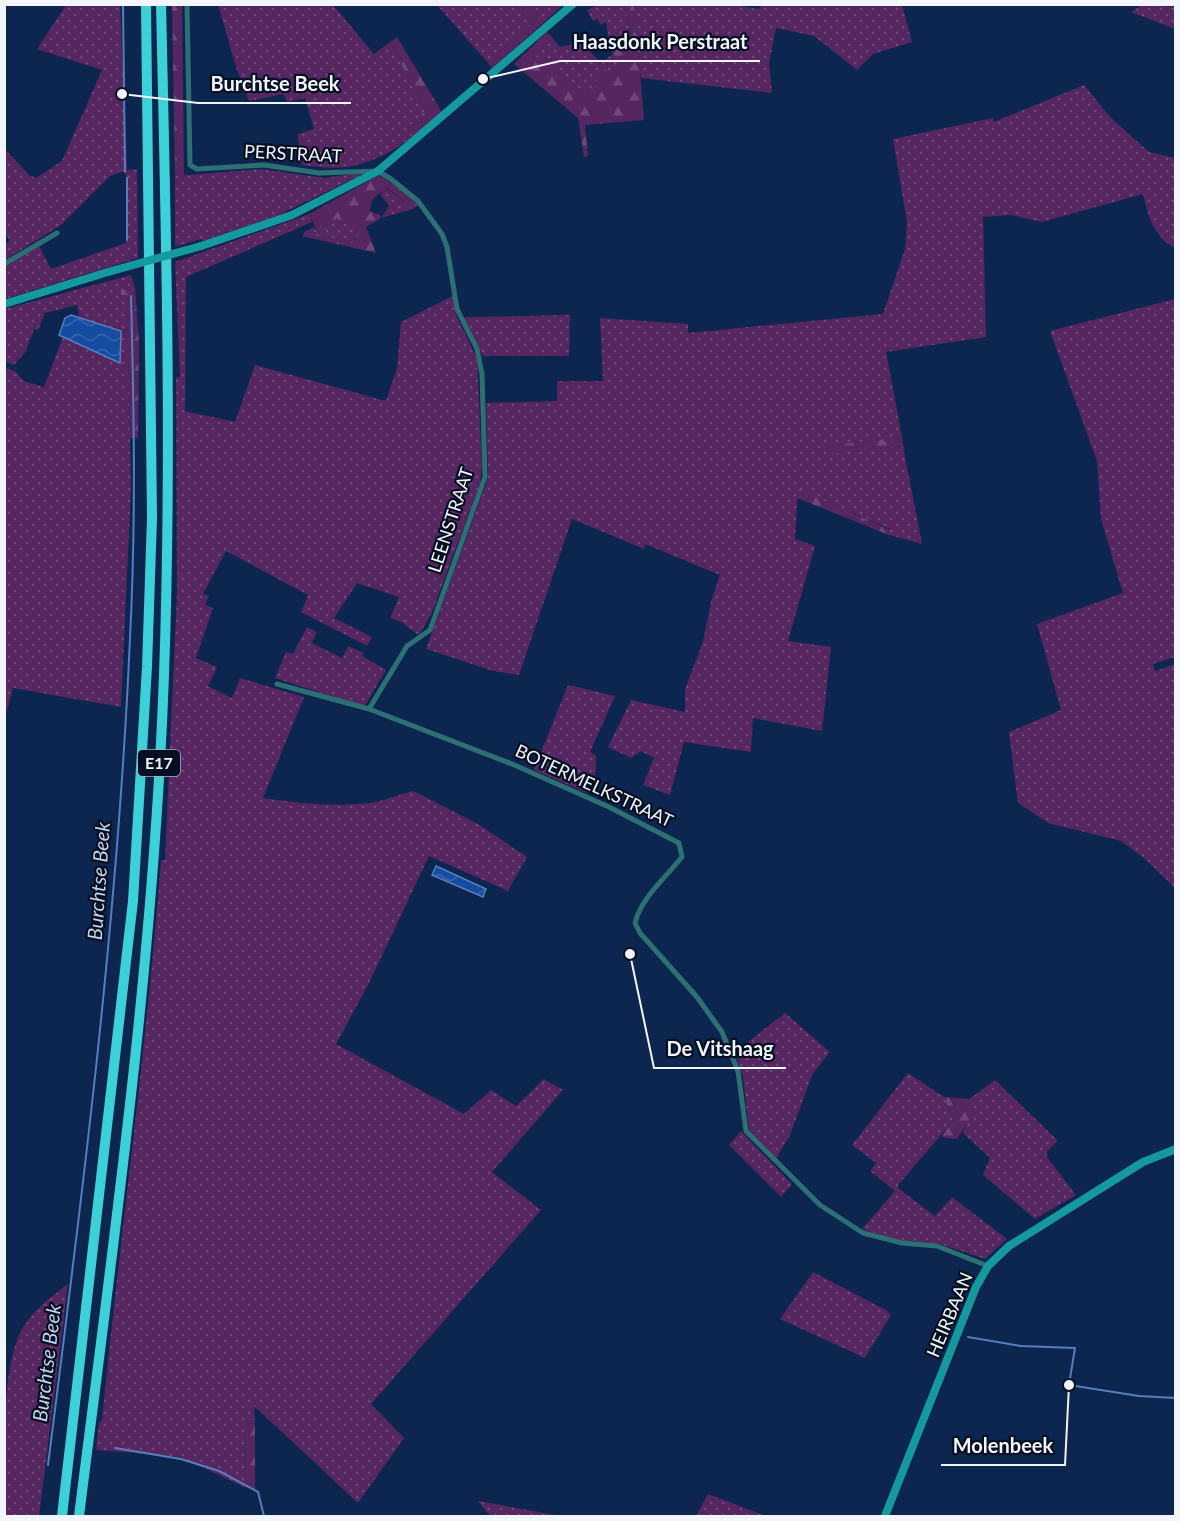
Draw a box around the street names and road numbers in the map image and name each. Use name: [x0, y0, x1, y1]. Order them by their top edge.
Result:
street label: PERSTRAAT: [244, 139, 343, 167]
street label: LEENSTRAAT: [423, 464, 477, 575]
street label: BOTERMELKSTRAAT: [512, 739, 677, 831]
road number: E17: [138, 750, 180, 776]
street label: HEIRBAAN: [921, 1269, 977, 1360]

